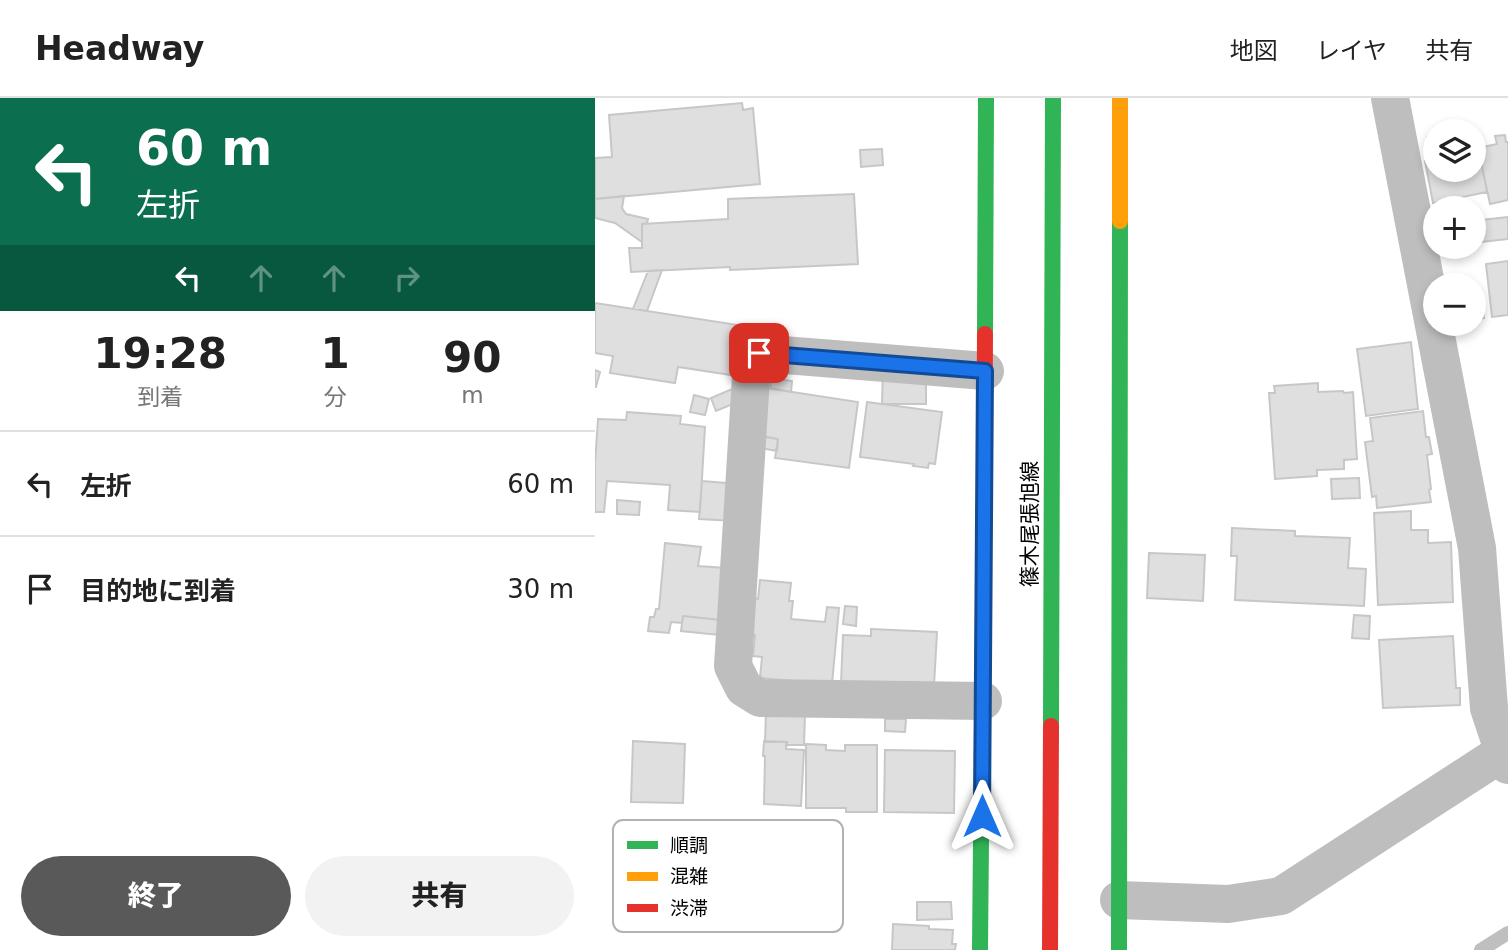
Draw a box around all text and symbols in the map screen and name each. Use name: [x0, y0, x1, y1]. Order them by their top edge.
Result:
text: Headway: [35, 29, 204, 68]
text: 地図: [1230, 37, 1278, 65]
text: レイヤ: [1316, 37, 1387, 65]
text: 共有: [1425, 37, 1473, 65]
map controls: [1423, 119, 1486, 336]
button: layers: [1423, 119, 1486, 182]
text: 60 m: [136, 120, 272, 177]
icon: left: [21, 126, 112, 217]
text: 左折: [136, 186, 200, 224]
button: +: [1423, 196, 1486, 259]
icon: left: [169, 259, 207, 297]
icon: ahead: [242, 259, 280, 297]
icon: ahead: [315, 259, 353, 297]
icon: right: [388, 259, 426, 297]
button: −: [1423, 273, 1486, 336]
pin: [729, 323, 789, 383]
text: 19:28: [93, 329, 227, 378]
text: 1: [320, 329, 350, 378]
text: 90: [443, 333, 502, 382]
icon: arrive: [740, 334, 778, 372]
text: m: [461, 382, 484, 408]
text: 到着: [137, 384, 183, 410]
text: 分: [324, 384, 347, 410]
street label: 篠木尾張旭線: [1018, 461, 1042, 587]
icon: left: [21, 465, 59, 503]
text: 60 m: [507, 469, 574, 499]
text: 左折: [80, 471, 132, 501]
icon: arrive: [21, 570, 59, 608]
text: 30 m: [507, 574, 574, 604]
text: 目的地に到着: [80, 576, 236, 606]
position arrow: [945, 779, 1019, 853]
legend: [613, 820, 843, 932]
text: 順調: [670, 834, 708, 856]
button: 終了: [21, 856, 291, 936]
button: 共有: [305, 856, 574, 936]
text: 混雑: [670, 865, 708, 887]
text: 渋滞: [670, 897, 708, 919]

